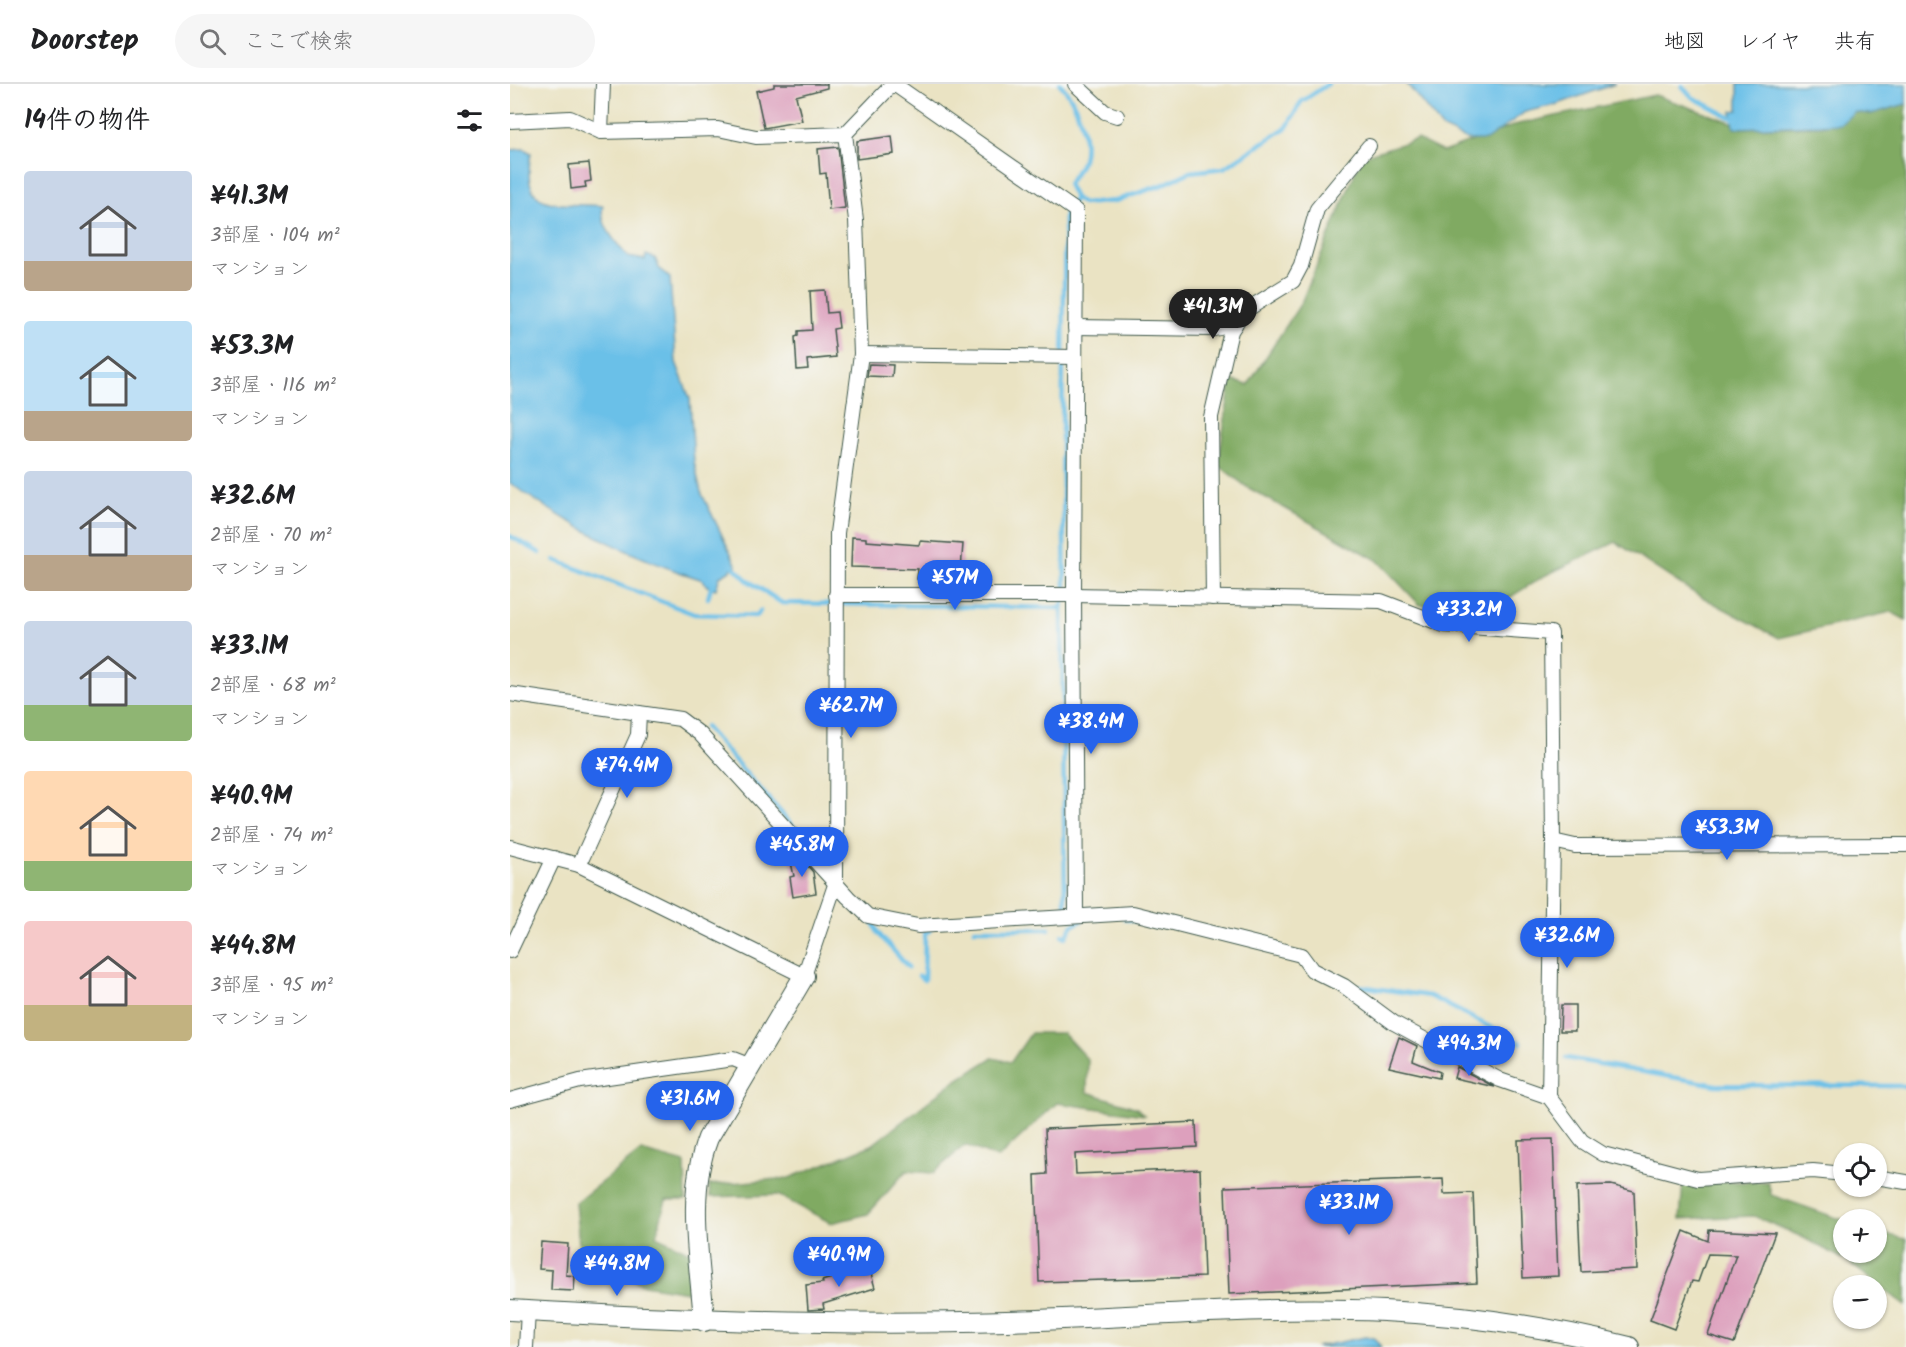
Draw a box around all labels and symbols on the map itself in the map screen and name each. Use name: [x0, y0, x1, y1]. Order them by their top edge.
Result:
pin: ¥41.3M: [1164, 289, 1262, 340]
pin: ¥57M: [919, 560, 991, 611]
pin: ¥33.2M: [1420, 592, 1518, 643]
pin: ¥62.7M: [802, 688, 900, 739]
pin: ¥38.4M: [1042, 704, 1140, 755]
pin: ¥74.4M: [578, 748, 676, 799]
pin: ¥53.3M: [1678, 810, 1776, 861]
pin: ¥45.8M: [753, 827, 851, 878]
pin: ¥32.6M: [1518, 918, 1616, 969]
pin: ¥94.3M: [1420, 1026, 1518, 1077]
pin: ¥31.6M: [641, 1081, 739, 1132]
pin: ¥33.1M: [1300, 1185, 1398, 1236]
pin: ¥40.9M: [790, 1237, 888, 1288]
pin: ¥44.8M: [568, 1246, 666, 1297]

